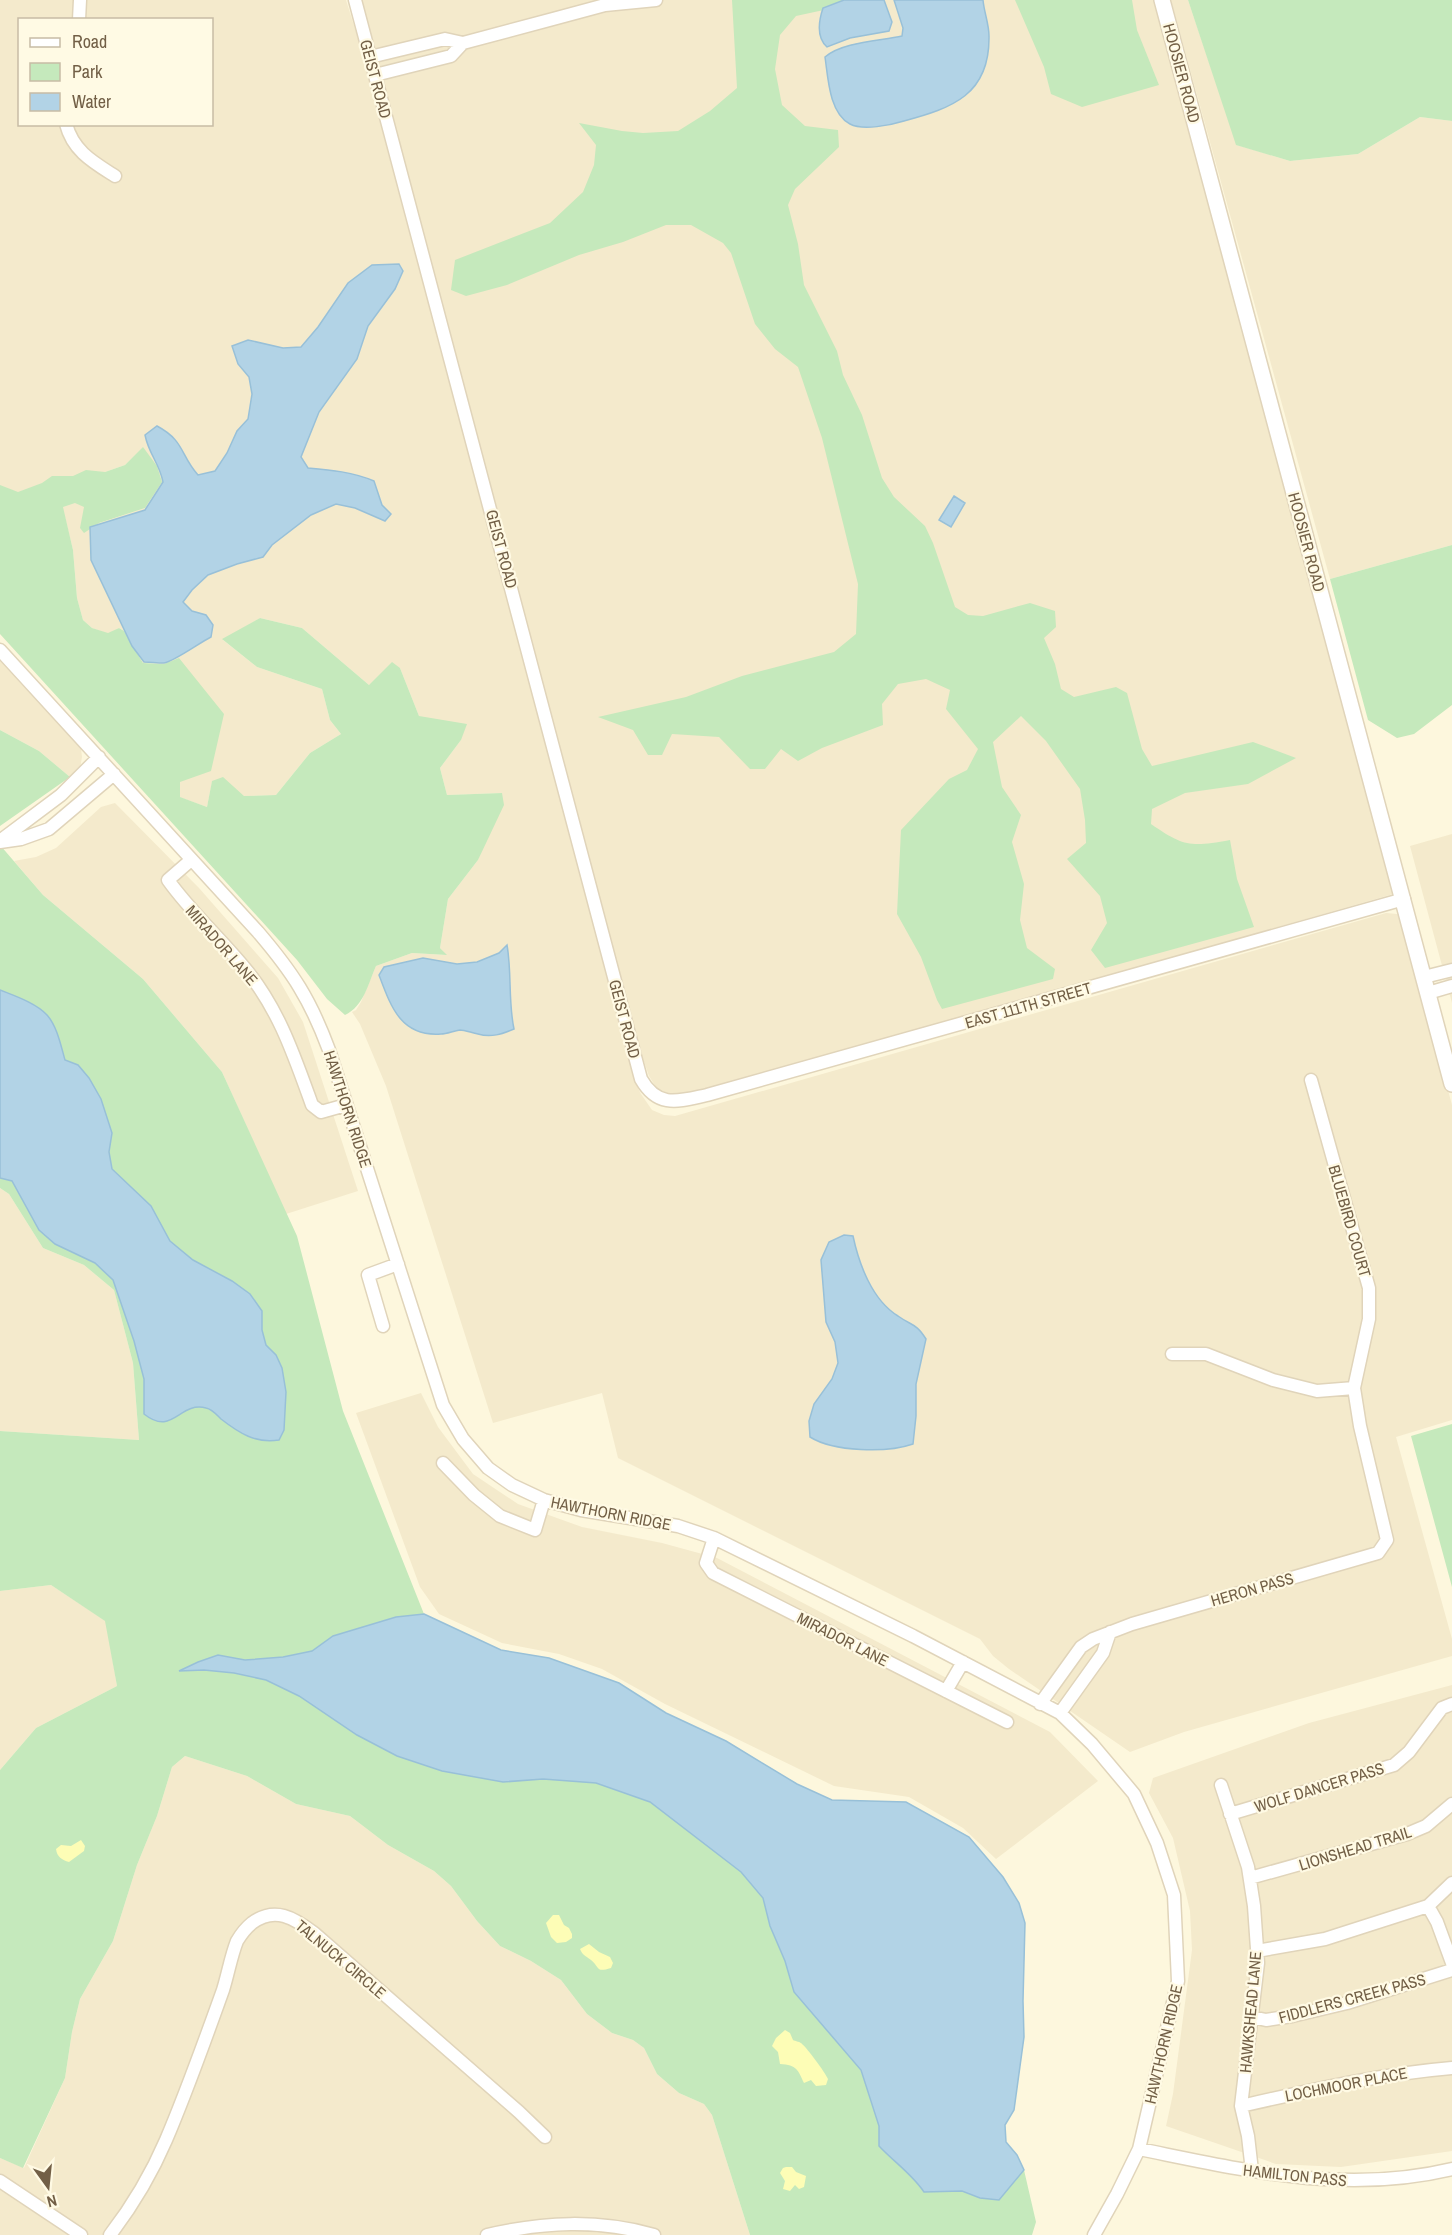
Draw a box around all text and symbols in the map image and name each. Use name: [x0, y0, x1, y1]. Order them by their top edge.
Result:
legend: [18, 18, 213, 126]
street label: HOOSIER ROAD: [1158, 21, 1206, 125]
text: Road: [72, 29, 107, 54]
street label: GEIST ROAD: [355, 37, 397, 121]
text: Park: [72, 59, 103, 84]
text: Water: [72, 89, 111, 114]
street label: HOOSIER ROAD: [1283, 490, 1331, 594]
street label: GEIST ROAD: [481, 507, 523, 591]
street label: MIRADOR LANE: [181, 900, 263, 990]
street label: EAST 111TH STREET: [962, 976, 1094, 1034]
street label: GEIST ROAD: [604, 977, 646, 1061]
street label: HAWTHORN RIDGE: [319, 1048, 377, 1170]
street label: BLUEBIRD COURT: [1323, 1162, 1377, 1280]
street label: HAWTHORN RIDGE: [549, 1491, 673, 1535]
street label: HERON PASS: [1208, 1567, 1296, 1611]
street label: MIRADOR LANE: [794, 1607, 892, 1671]
street label: WOLF DANCER PASS: [1251, 1757, 1387, 1817]
street label: LIONSHEAD TRAIL: [1296, 1820, 1415, 1876]
street label: TALNUCK CIRCLE: [291, 1915, 391, 2003]
street label: HAWKSHEAD LANE: [1234, 1950, 1266, 2074]
street label: FIDDLERS CREEK PASS: [1276, 1968, 1428, 2028]
street label: HAWTHORN RIDGE: [1139, 1982, 1187, 2106]
street label: LOCHMOOR PLACE: [1283, 2061, 1409, 2107]
north arrow: [18, 2157, 78, 2217]
street label: HAMILTON PASS: [1242, 2159, 1348, 2191]
text: N: [44, 2190, 59, 2213]

